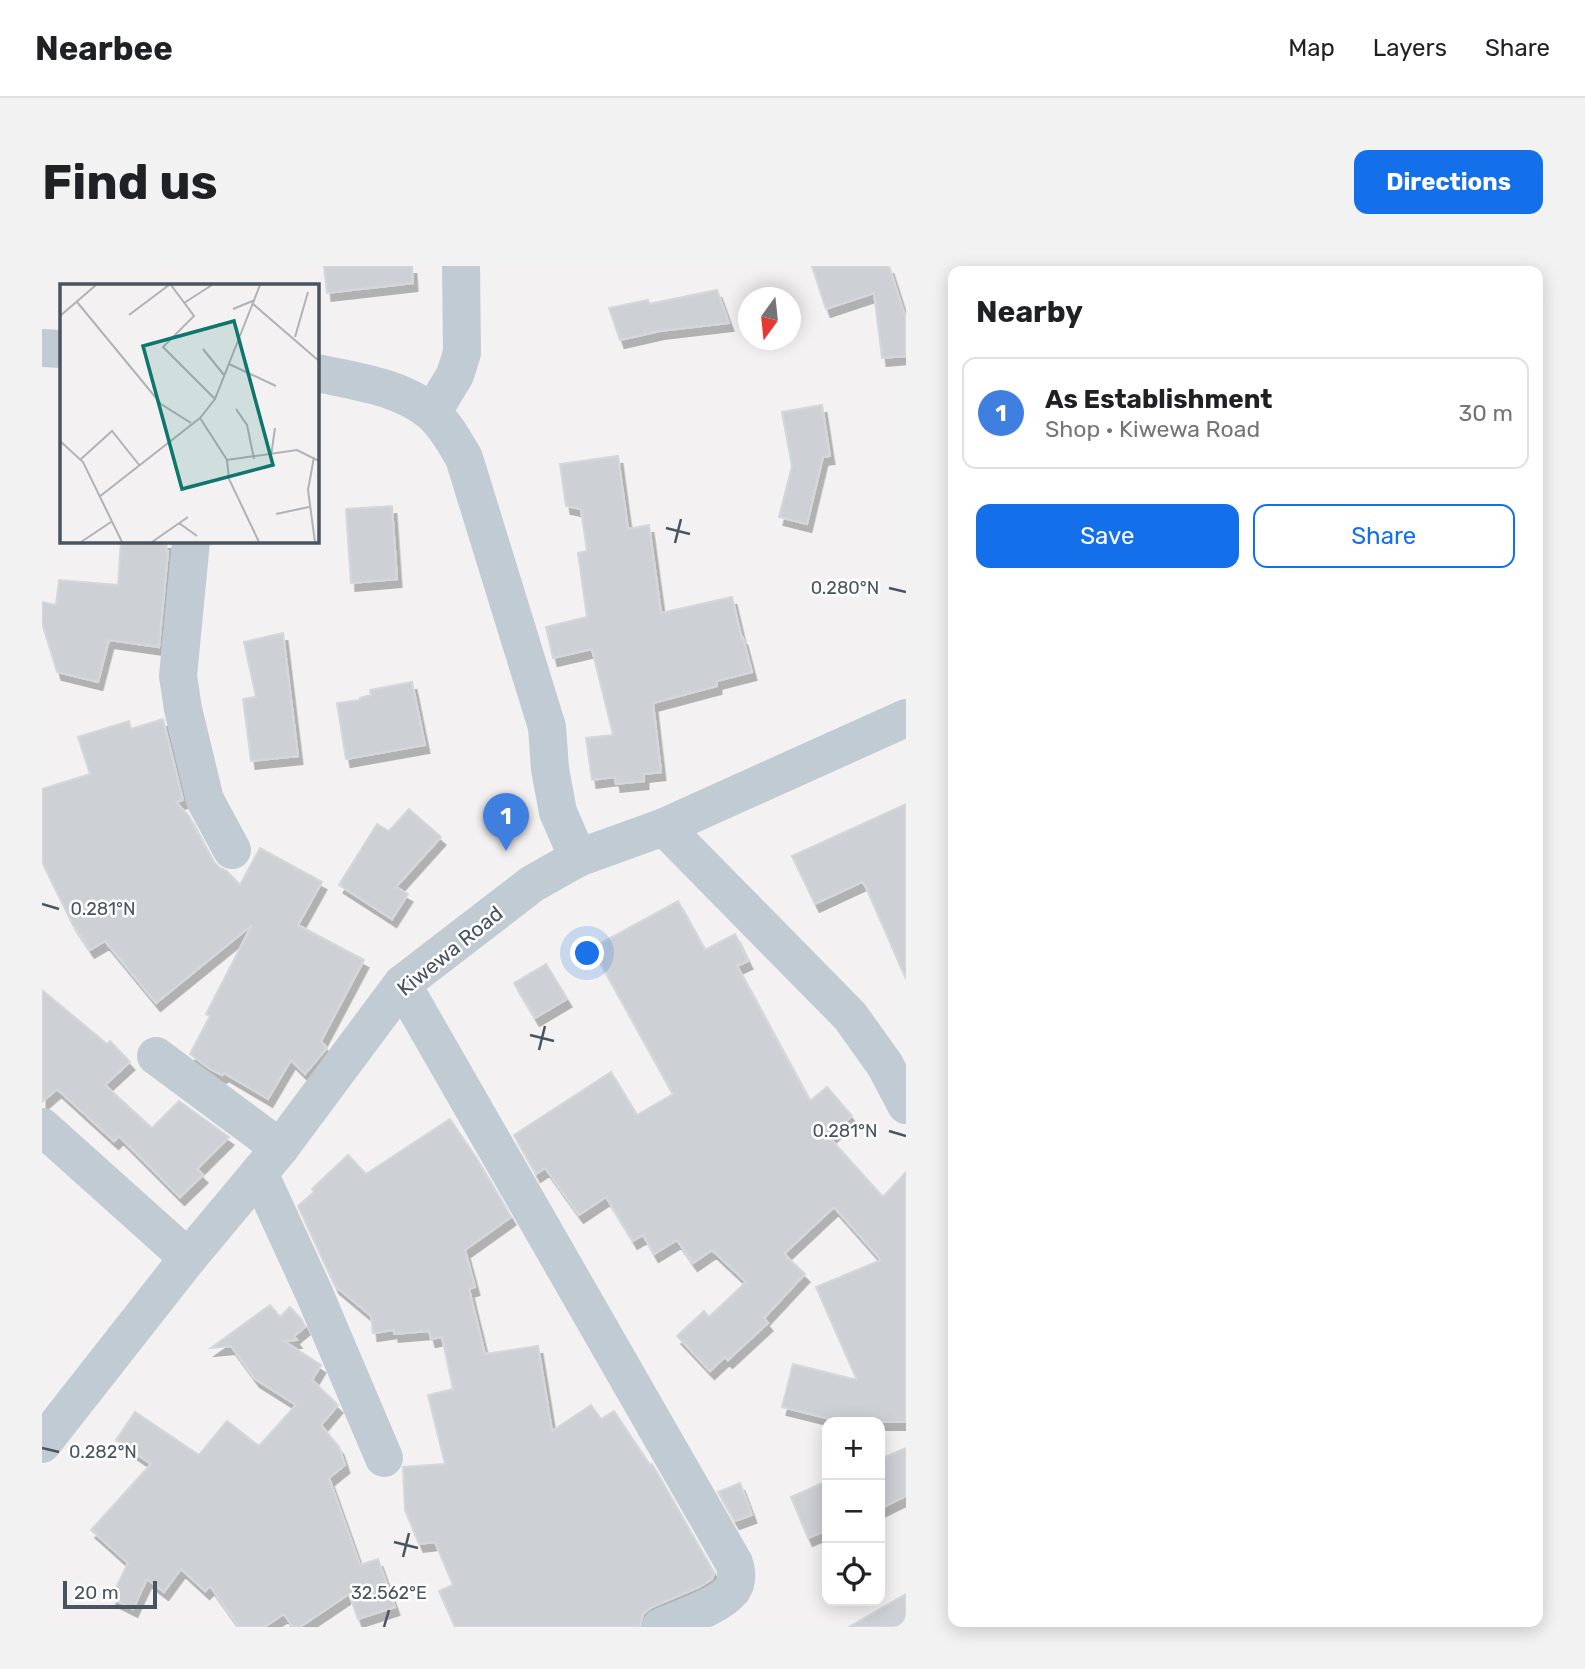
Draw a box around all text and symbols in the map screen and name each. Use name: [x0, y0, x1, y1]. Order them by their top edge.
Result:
text: Nearbee: [35, 29, 173, 68]
text: Map: [1288, 34, 1335, 62]
text: Layers: [1373, 34, 1447, 62]
text: Share: [1485, 34, 1550, 62]
button: Directions: [1354, 150, 1543, 214]
text: Find us: [42, 153, 218, 211]
inset map: [60, 284, 318, 542]
north arrow: [738, 287, 801, 350]
text: Nearby: [976, 294, 1083, 330]
text: As Establishment: [1045, 384, 1272, 415]
text: 1: [995, 399, 1007, 427]
text: 30 m: [1458, 399, 1513, 427]
text: Shop · Kiwewa Road: [1045, 415, 1260, 443]
button: Save: [976, 504, 1239, 568]
button: Share: [1253, 504, 1515, 568]
text: 0.280°N: [811, 577, 879, 599]
pin: 1: [483, 793, 529, 851]
text: 0.281°N: [71, 898, 135, 920]
street label: Kiwewa Road: [392, 900, 508, 1001]
your location: [570, 936, 604, 970]
text: 0.281°N: [813, 1120, 877, 1142]
map controls: [822, 1417, 885, 1606]
button: +: [822, 1417, 885, 1480]
text: 0.282°N: [69, 1441, 137, 1463]
button: −: [822, 1480, 885, 1543]
button: locate: [822, 1543, 885, 1606]
scale bar: [63, 1578, 158, 1610]
text: 20 m: [74, 1581, 119, 1604]
text: 32.562°E: [351, 1582, 427, 1604]

